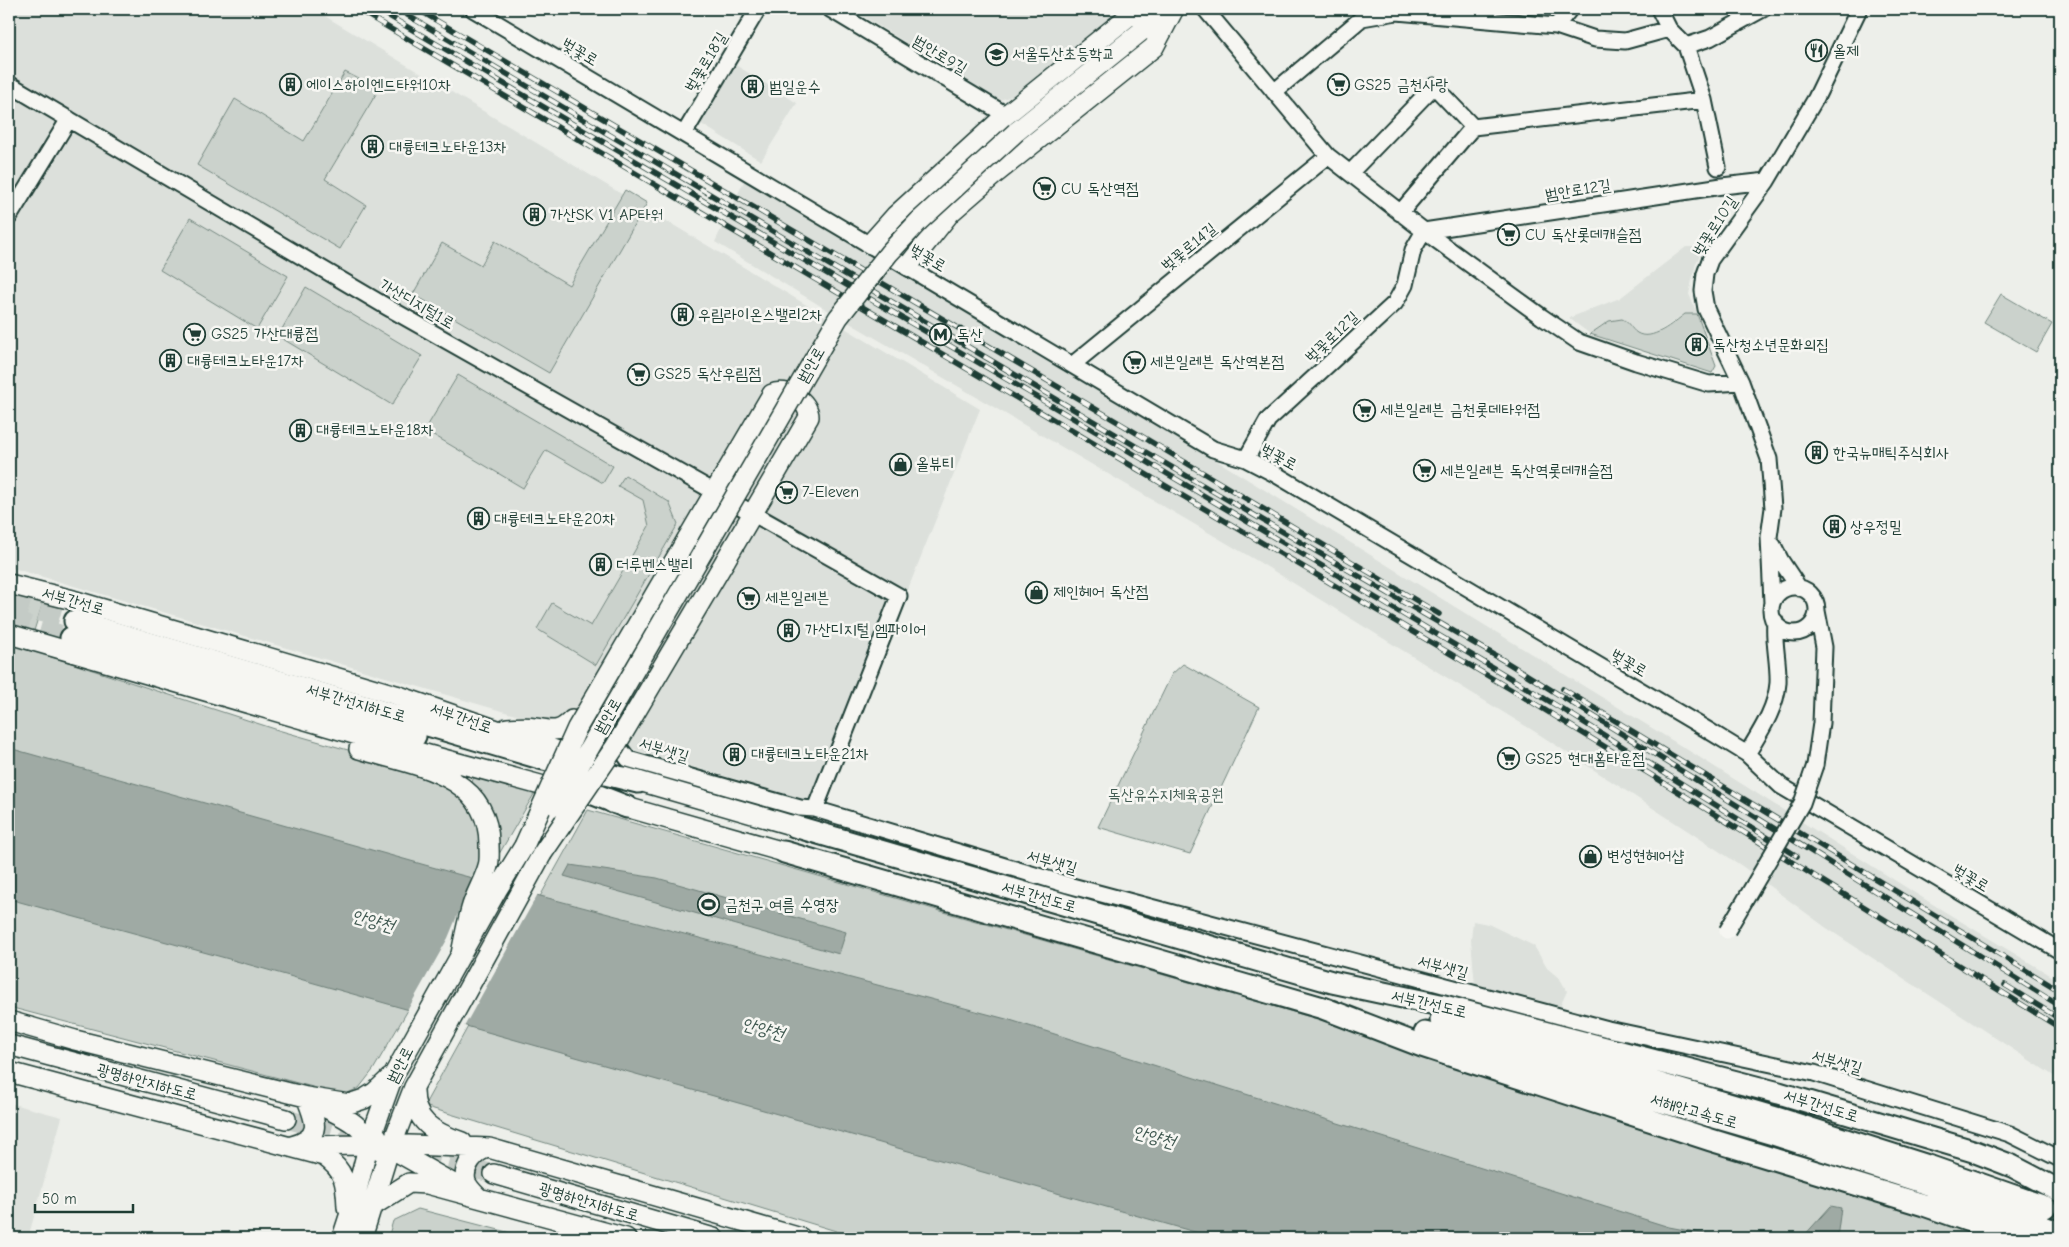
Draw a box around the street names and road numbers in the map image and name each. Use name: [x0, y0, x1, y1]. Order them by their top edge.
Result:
street label: 벚꽃로18길: [681, 29, 731, 95]
street label: 범안로9길: [910, 32, 970, 78]
street label: 벚꽃로: [559, 34, 601, 70]
street label: 범안로12길: [1544, 176, 1612, 204]
street label: 벚꽃로10길: [1689, 193, 1741, 259]
street label: 벚꽃로14길: [1158, 219, 1220, 275]
street label: 벚꽃로: [907, 240, 949, 276]
street label: 가산디지털1로: [376, 275, 458, 333]
street label: 벚꽃로12길: [1302, 308, 1362, 366]
street label: 범안로: [794, 344, 828, 386]
street label: 벚꽃로: [1258, 440, 1300, 474]
street label: 서부간선로: [40, 583, 106, 619]
street label: 벚꽃로: [1608, 645, 1650, 681]
street label: 서부간선지하도로: [304, 680, 408, 726]
street label: 범안로: [591, 695, 625, 737]
street label: 서부간선로: [428, 699, 494, 737]
street label: 서부샛길: [637, 734, 691, 766]
street label: 서부샛길: [1025, 846, 1079, 878]
street label: 벚꽃로: [1950, 860, 1992, 896]
street label: 서부간선도로: [999, 878, 1079, 916]
street label: 서부샛길: [1416, 952, 1470, 982]
street label: 서부간선도로: [1389, 987, 1469, 1021]
street label: 범안로: [383, 1044, 417, 1086]
street label: 서부샛길: [1810, 1046, 1864, 1078]
street label: 광명하안지하도로: [95, 1060, 199, 1104]
street label: 서부간선도로: [1781, 1086, 1861, 1126]
street label: 서해안고속도로: [1648, 1090, 1740, 1132]
street label: 광명하안지하도로: [537, 1179, 641, 1225]

